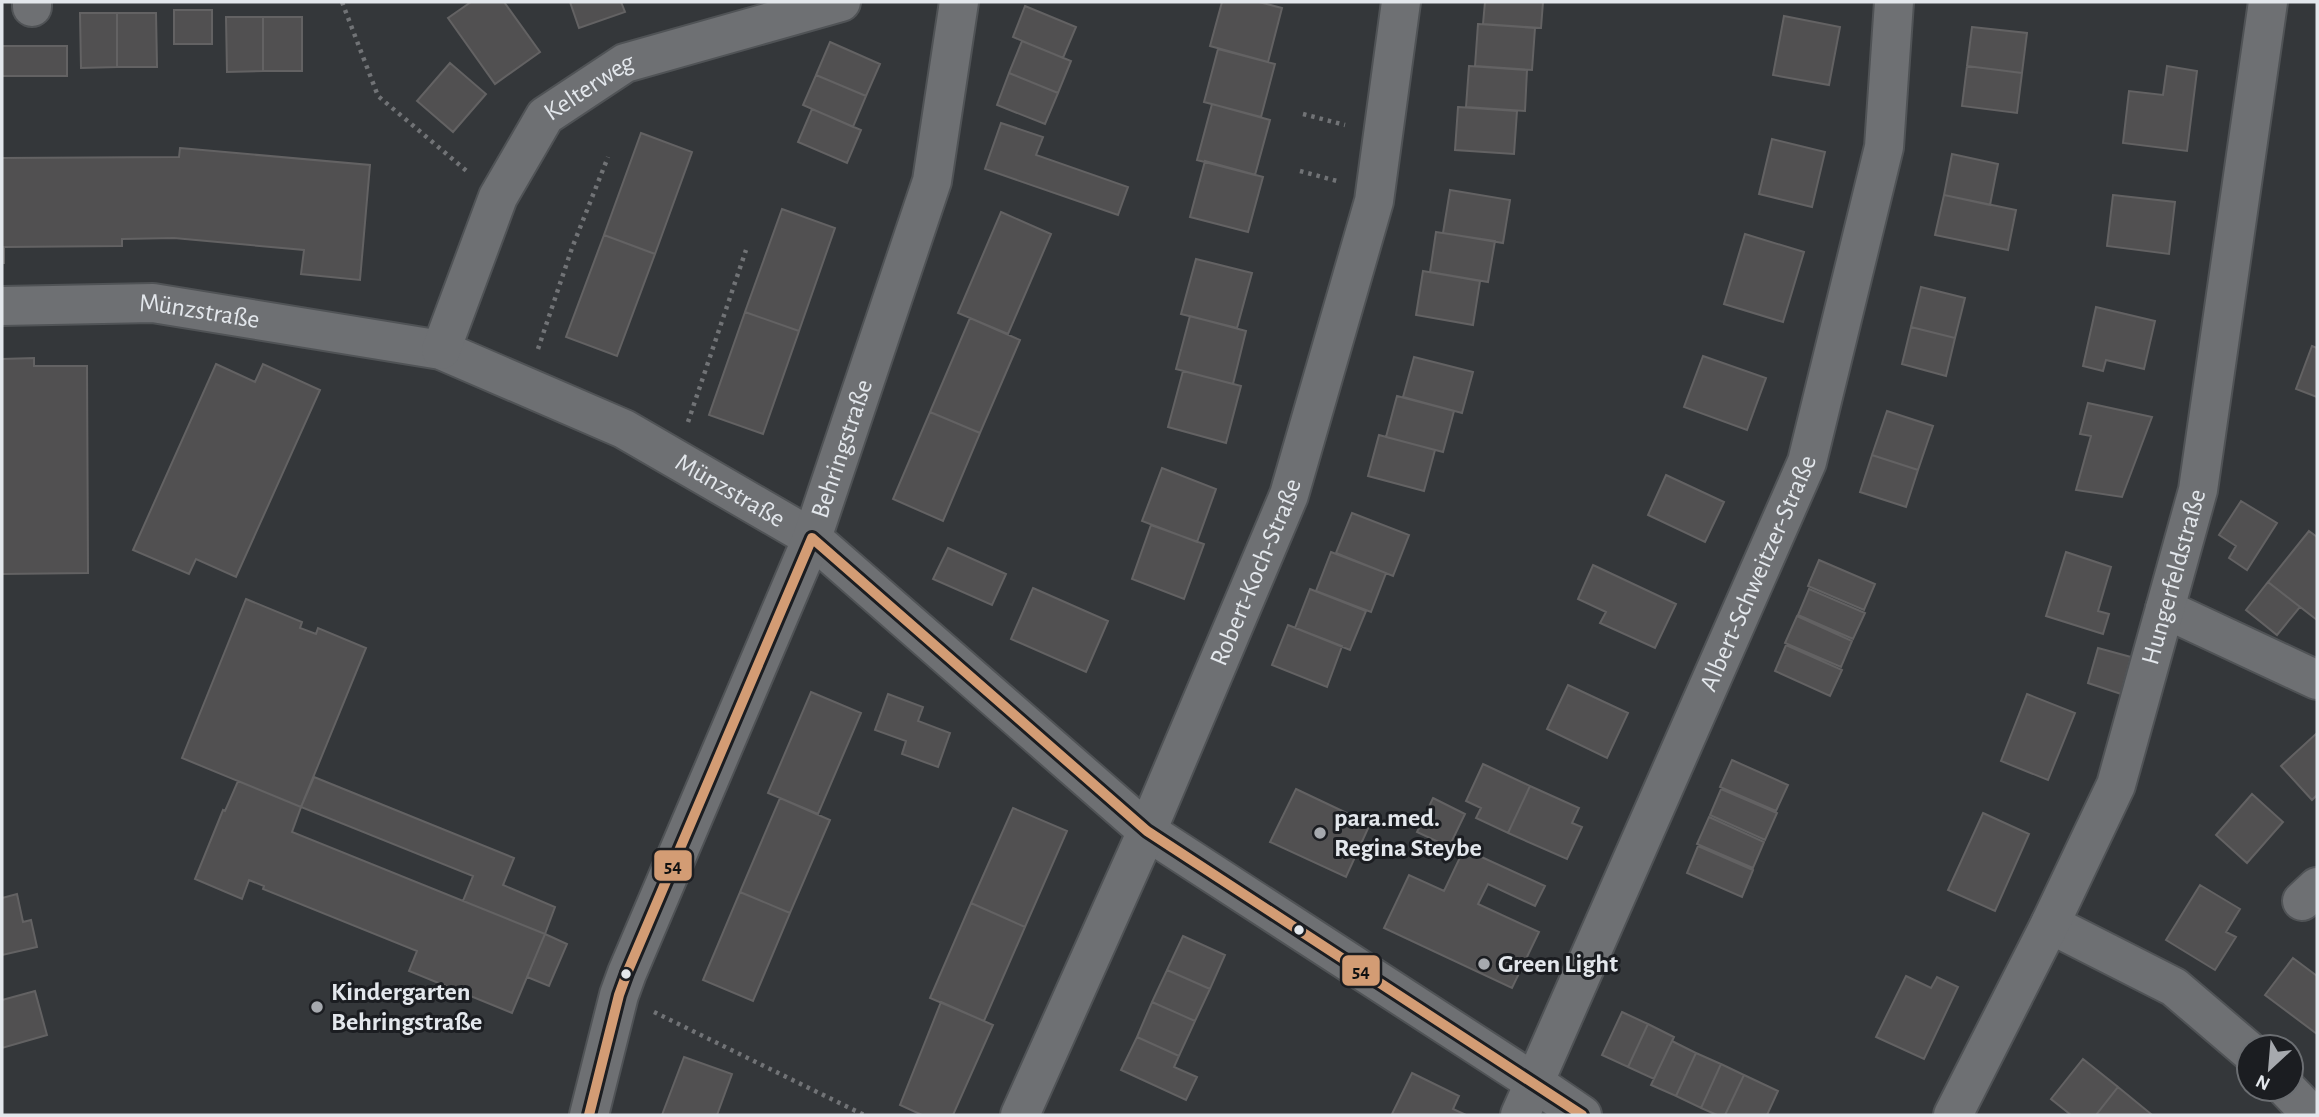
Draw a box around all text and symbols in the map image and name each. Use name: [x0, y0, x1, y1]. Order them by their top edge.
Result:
street label: Kelterweg: [539, 48, 637, 126]
street label: Münzstraße: [139, 290, 261, 333]
street label: Behringstraße: [807, 376, 877, 521]
street label: Münzstraße: [671, 449, 789, 532]
street label: Albert-Schweitzer-Straße: [1695, 453, 1821, 695]
street label: Robert-Koch-Straße: [1205, 476, 1306, 670]
street label: Hungerfeldstraße: [2137, 486, 2211, 668]
place label: para.med. Regina Steybe: [1334, 805, 1482, 861]
marker: para.med. Regina Steybe: [1312, 825, 1328, 841]
line badge: 54: [653, 849, 693, 882]
text: 54: [664, 857, 682, 876]
unlabelled marker: [1292, 923, 1306, 937]
place label: Green Light: [1498, 951, 1618, 977]
line badge: 54: [1341, 954, 1381, 987]
marker: Green Light: [1476, 956, 1492, 972]
text: 54: [1352, 962, 1370, 981]
unlabelled marker: [619, 967, 633, 981]
place label: Kindergarten Behringstraße: [331, 979, 482, 1035]
marker: Kindergarten Behringstraße: [309, 999, 325, 1015]
north arrow: [2235, 1033, 2305, 1103]
text: N: [2253, 1070, 2273, 1093]

